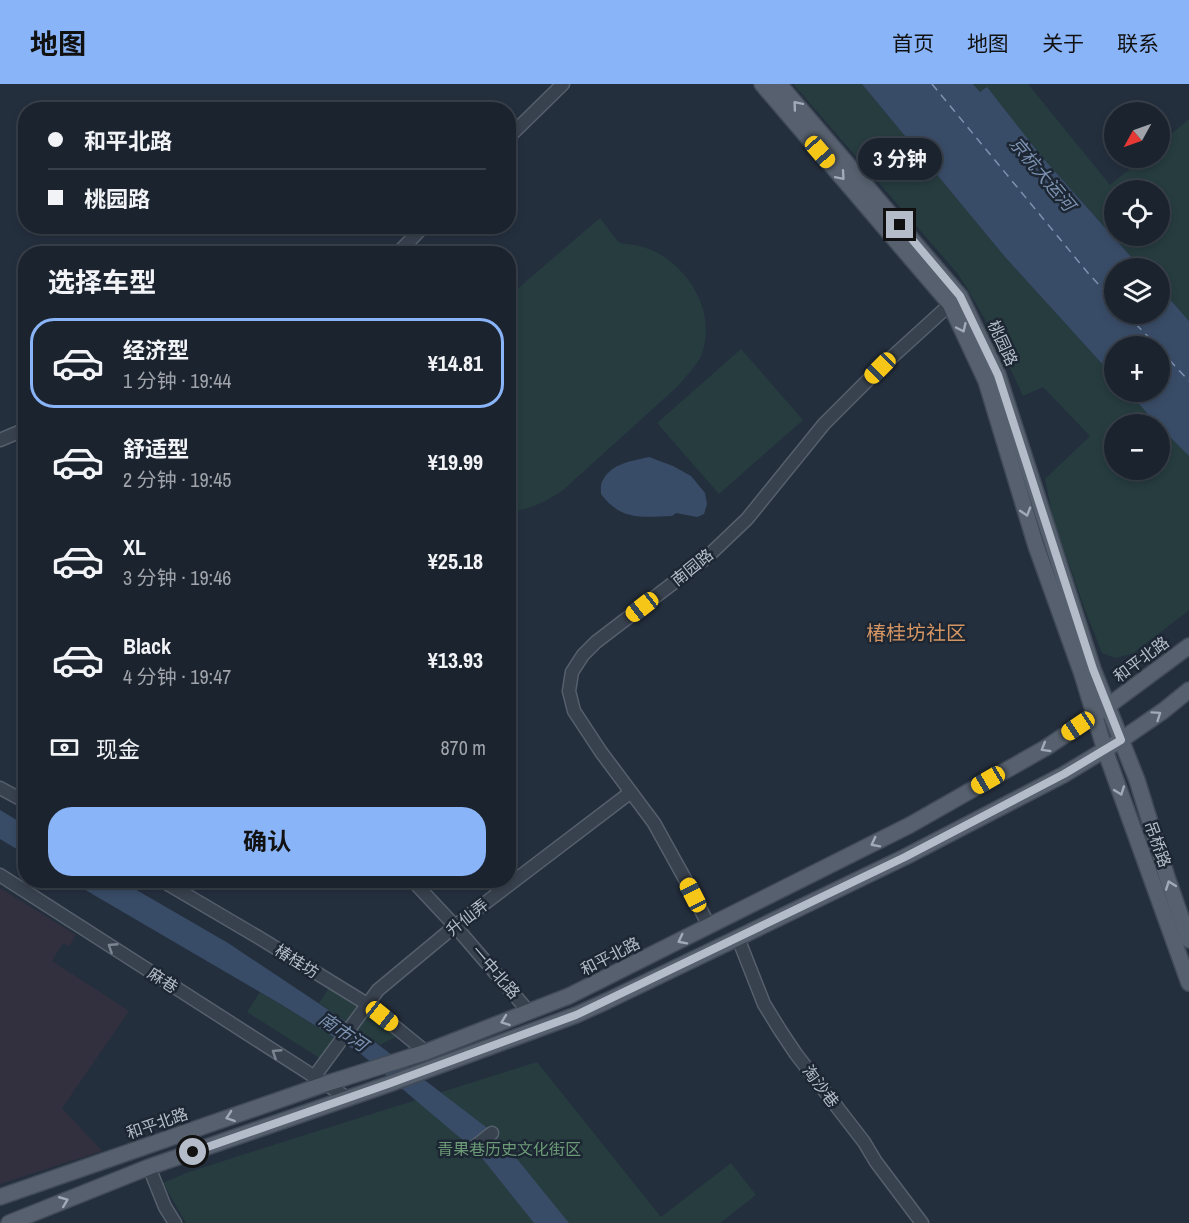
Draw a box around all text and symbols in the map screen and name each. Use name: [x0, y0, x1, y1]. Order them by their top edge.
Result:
text: 地图: [30, 25, 86, 63]
text: 首页: [892, 29, 934, 58]
text: 地图: [967, 29, 1009, 58]
text: 关于: [1042, 29, 1084, 58]
text: 联系: [1117, 29, 1159, 58]
one-way arrow: [793, 101, 804, 112]
north arrow: [1104, 102, 1170, 168]
map controls: [1104, 102, 1170, 480]
text: 和平北路: [84, 126, 172, 156]
water label: 京杭大运河: [1004, 131, 1083, 218]
car: [801, 133, 839, 171]
callout: 3 分钟: [858, 138, 942, 180]
text: 3 分钟: [873, 145, 927, 172]
one-way arrow: [834, 169, 845, 180]
button: locate: [1104, 180, 1170, 246]
text: 桃园路: [84, 184, 150, 214]
route end: [886, 211, 913, 238]
button: layers: [1104, 258, 1170, 324]
text: 选择车型: [48, 264, 156, 300]
street label: 桃园路: [983, 317, 1023, 369]
one-way arrow: [954, 322, 966, 333]
text: 经济型: [123, 335, 189, 365]
icon: car: [51, 336, 105, 390]
button: +: [1104, 336, 1170, 402]
text: ¥14.81: [428, 348, 483, 378]
car: [861, 349, 899, 387]
text: 1 分钟 · 19:44: [123, 367, 231, 394]
button: −: [1104, 414, 1170, 480]
text: 舒适型: [123, 434, 189, 464]
icon: car: [51, 435, 105, 489]
text: ¥19.99: [428, 447, 483, 477]
text: 2 分钟 · 19:45: [123, 466, 231, 493]
one-way arrow: [1019, 506, 1031, 517]
text: XL: [123, 532, 146, 562]
icon: car: [51, 534, 105, 588]
street label: 南园路: [666, 543, 718, 591]
text: ¥25.18: [428, 546, 483, 576]
text: 3 分钟 · 19:46: [123, 564, 231, 591]
car: [622, 589, 662, 625]
district label: 椿桂坊社区: [866, 619, 966, 646]
text: Black: [123, 631, 171, 661]
street label: 和平北路: [1109, 631, 1173, 687]
icon: car: [51, 633, 105, 687]
text: ¥13.93: [428, 645, 483, 675]
text: 4 分钟 · 19:47: [123, 663, 231, 690]
car: [1058, 708, 1098, 744]
one-way arrow: [1150, 711, 1161, 722]
icon: cash: [48, 731, 81, 764]
text: 现金: [96, 734, 140, 764]
text: 870 m: [440, 734, 486, 761]
one-way arrow: [1041, 740, 1051, 752]
car: [968, 763, 1008, 797]
one-way arrow: [1112, 785, 1125, 796]
button: 确认: [48, 807, 486, 876]
street label: 吊桥路: [1139, 818, 1177, 870]
one-way arrow: [870, 835, 881, 847]
car: [677, 875, 709, 915]
one-way arrow: [1164, 880, 1177, 891]
street label: 升仙弄: [441, 894, 493, 940]
street label: 和平北路: [576, 932, 644, 980]
one-way arrow: [677, 932, 688, 944]
street label: 椿桂坊: [271, 939, 323, 983]
street label: 一中北路: [467, 941, 525, 1003]
one-way arrow: [108, 943, 119, 954]
street label: 麻巷: [144, 962, 182, 998]
car: [362, 998, 402, 1034]
water label: 南市河: [314, 1006, 375, 1059]
one-way arrow: [500, 1013, 511, 1026]
one-way arrow: [272, 1049, 283, 1060]
street label: 淘沙巷: [798, 1060, 844, 1112]
street label: 和平北路: [123, 1102, 191, 1144]
one-way arrow: [226, 1109, 236, 1122]
route start: [179, 1138, 206, 1165]
park label: 青果巷历史文化街区: [437, 1138, 581, 1160]
one-way arrow: [58, 1196, 69, 1208]

